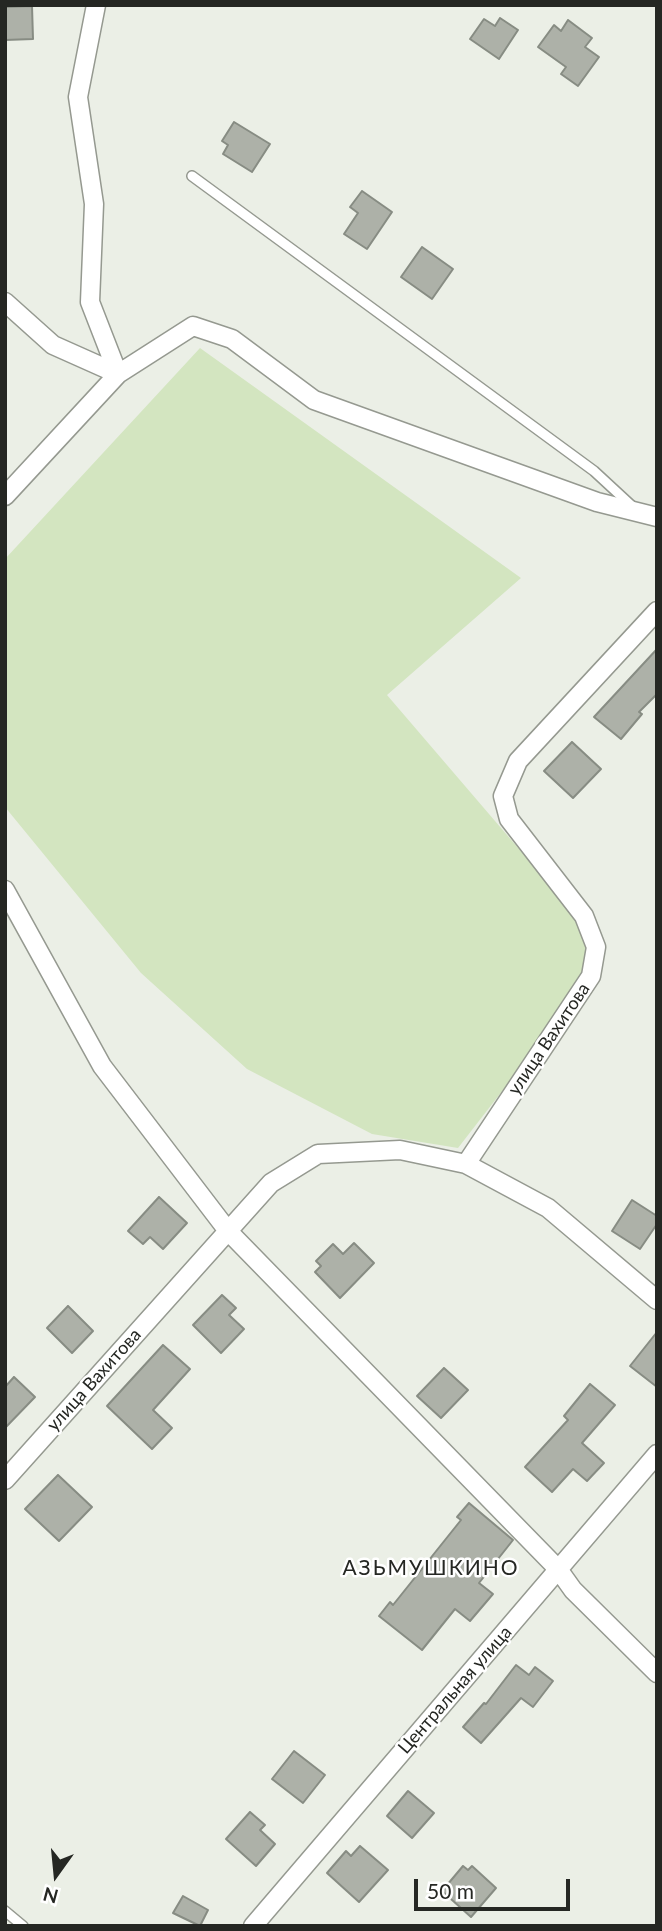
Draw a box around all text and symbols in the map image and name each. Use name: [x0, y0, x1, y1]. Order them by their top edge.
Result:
street label: улица Вахитова: [504, 979, 594, 1099]
street label: улица Вахитова: [42, 1324, 146, 1436]
district label: АЗЬМУШКИНО: [344, 1555, 518, 1581]
street label: Центральная улица: [394, 1622, 516, 1758]
north arrow: [21, 1840, 91, 1910]
scale bar: [417, 1864, 573, 1908]
text: 50 m: [427, 1878, 474, 1903]
text: N: [40, 1883, 60, 1909]

